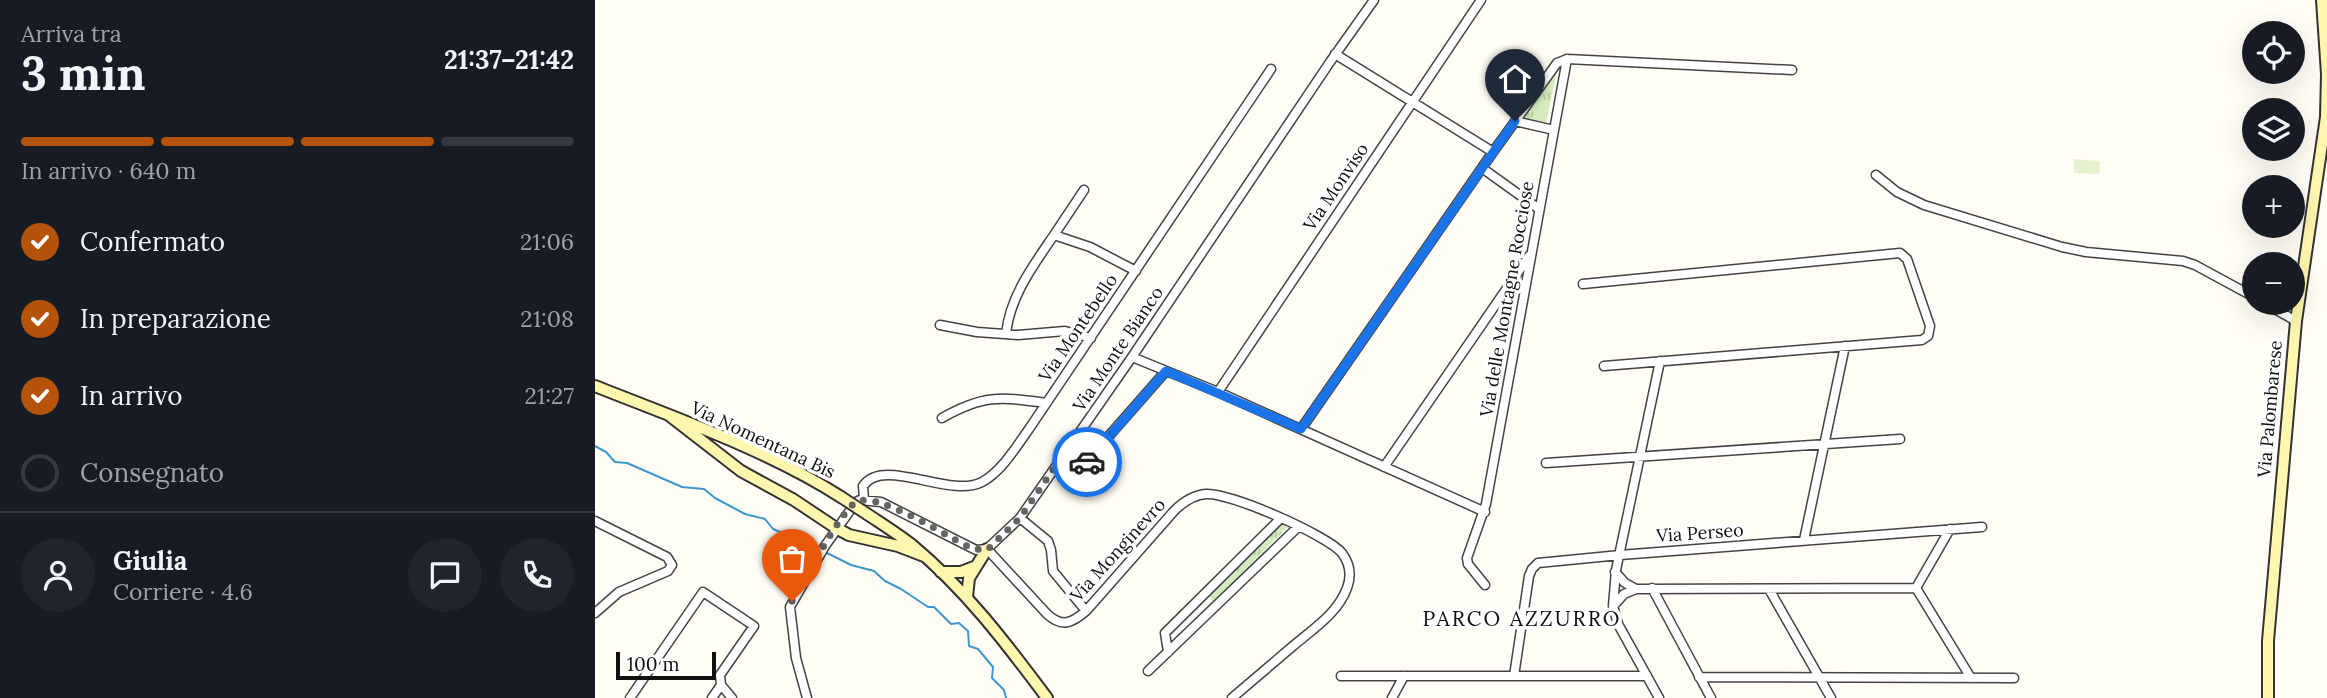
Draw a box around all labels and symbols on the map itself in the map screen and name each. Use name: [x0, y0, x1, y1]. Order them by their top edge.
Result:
pin: [1485, 49, 1545, 121]
street label: Via Monviso: [1297, 138, 1373, 236]
street label: Via delle Montagne Rocciose: [1474, 179, 1539, 420]
street label: Via Montebello: [1032, 269, 1122, 387]
street label: Via Monte Bianco: [1067, 282, 1168, 417]
street label: Via Palombarese: [2252, 339, 2287, 479]
street label: Via Nomentana Bis: [686, 396, 839, 483]
courier: [1052, 427, 1122, 497]
street label: Via Monginevro: [1064, 493, 1170, 607]
street label: Via Perseo: [1655, 518, 1744, 547]
pin: [762, 529, 822, 601]
district label: PARCO AZZURRO: [1422, 605, 1622, 632]
scale bar: [616, 649, 716, 681]

